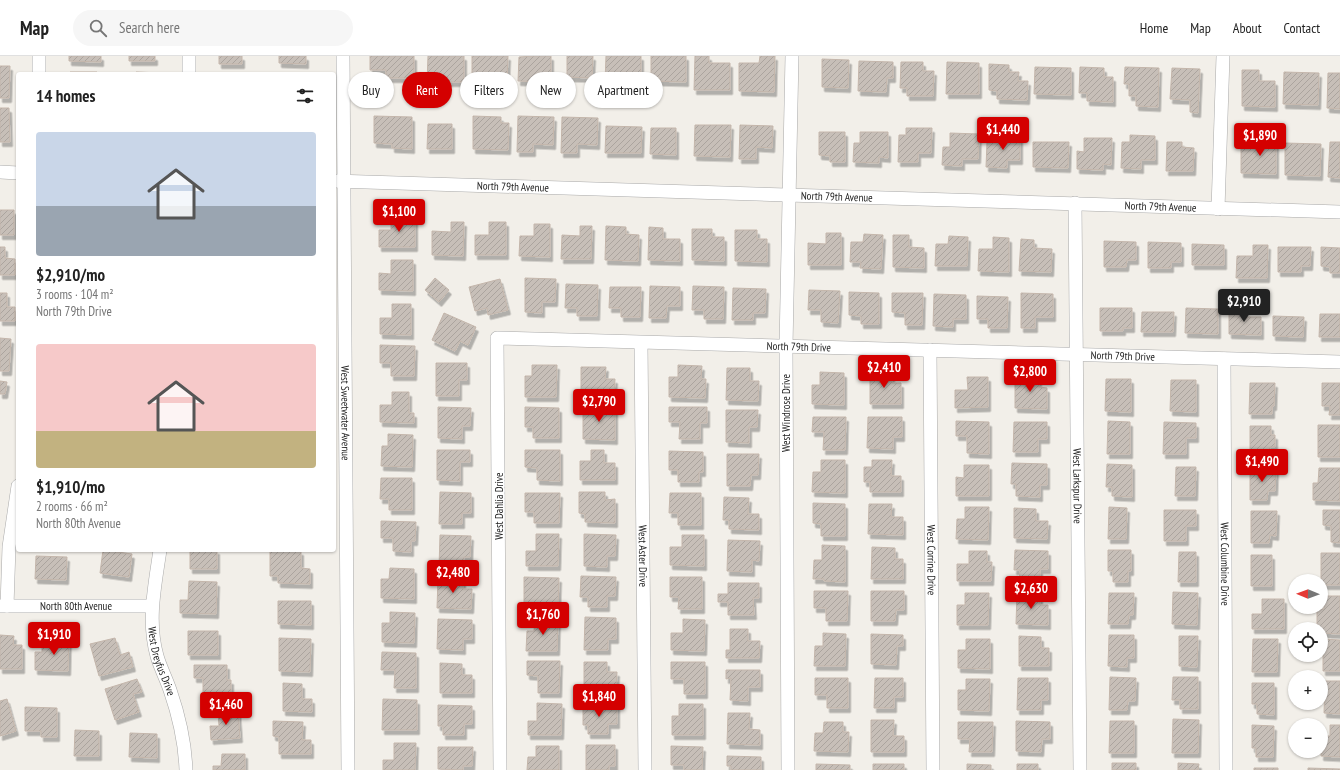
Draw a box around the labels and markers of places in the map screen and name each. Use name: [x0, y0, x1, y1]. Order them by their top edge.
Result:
pin: $1,440: [970, 117, 1036, 151]
pin: $1,890: [1227, 123, 1293, 157]
pin: $1,100: [366, 199, 432, 233]
pin: $2,910: [1211, 289, 1277, 323]
pin: $2,410: [851, 355, 917, 389]
pin: $2,800: [997, 359, 1063, 393]
pin: $2,790: [566, 389, 632, 423]
pin: $1,490: [1229, 449, 1295, 483]
pin: $2,480: [420, 560, 486, 594]
pin: $2,630: [998, 576, 1064, 610]
pin: $1,760: [510, 602, 576, 636]
pin: $1,910: [21, 622, 87, 656]
pin: $1,840: [566, 684, 632, 718]
pin: $1,460: [193, 692, 259, 726]

